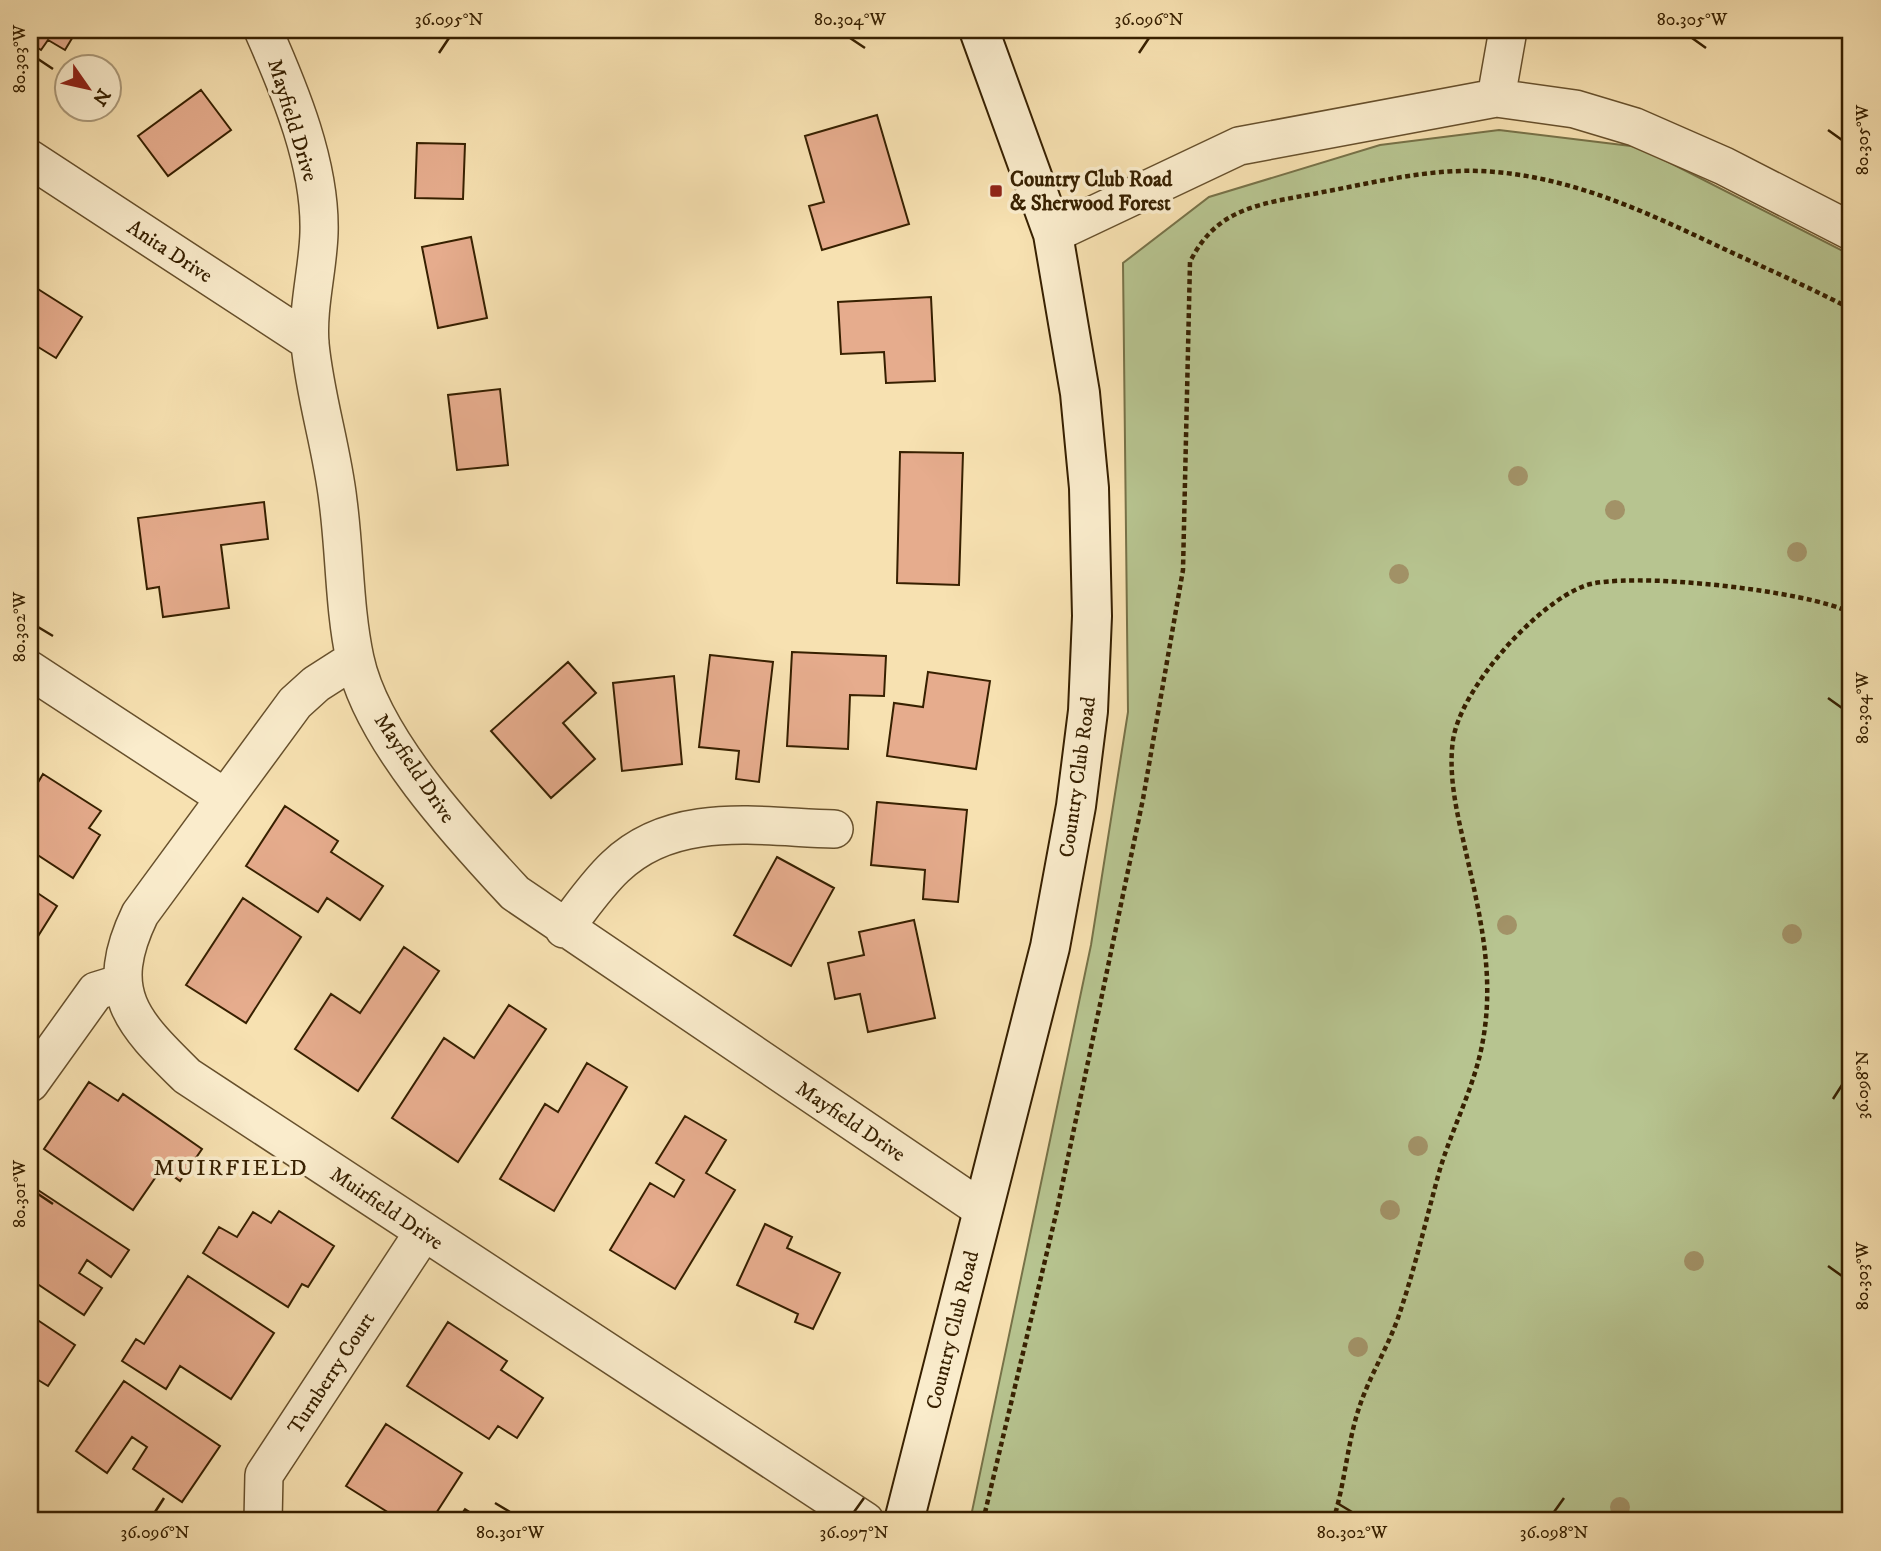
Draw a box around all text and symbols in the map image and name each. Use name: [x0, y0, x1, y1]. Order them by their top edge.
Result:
text: 36.095°N: [415, 9, 483, 31]
text: 80.304°W: [814, 9, 886, 31]
text: 36.096°N: [1115, 9, 1184, 31]
text: 80.305°W: [1657, 9, 1728, 31]
text: 80.303°W: [9, 24, 31, 93]
north arrow: [52, 52, 122, 122]
street label: Mayfield Drive: [261, 56, 323, 185]
text: N: [87, 84, 115, 110]
text: 80.305°W: [1852, 104, 1874, 175]
place label: Country Club Road & Sherwood Forest: [1010, 167, 1173, 217]
marker: Country Club Road & Sherwood Forest: [988, 183, 1004, 199]
street label: Anita Drive: [122, 215, 217, 289]
text: 80.302°W: [9, 591, 31, 662]
text: 80.304°W: [1852, 672, 1874, 744]
street label: Country Club Road: [1054, 694, 1102, 859]
street label: Mayfield Drive: [368, 709, 461, 829]
text: 36.098°N: [1852, 1051, 1874, 1119]
street label: Mayfield Drive: [791, 1076, 910, 1168]
district label: MUIRFIELD: [153, 1154, 309, 1183]
text: 80.301°W: [9, 1159, 31, 1228]
street label: Muirfield Drive: [325, 1161, 448, 1256]
text: 80.303°W: [1852, 1241, 1874, 1310]
street label: Country Club Road: [921, 1248, 985, 1412]
street label: Turnberry Court: [283, 1307, 381, 1440]
text: 36.096°N: [121, 1522, 190, 1544]
text: 80.301°W: [476, 1522, 545, 1544]
text: 36.097°N: [819, 1522, 889, 1544]
text: 80.302°W: [1317, 1522, 1388, 1544]
text: 36.098°N: [1520, 1522, 1588, 1544]

